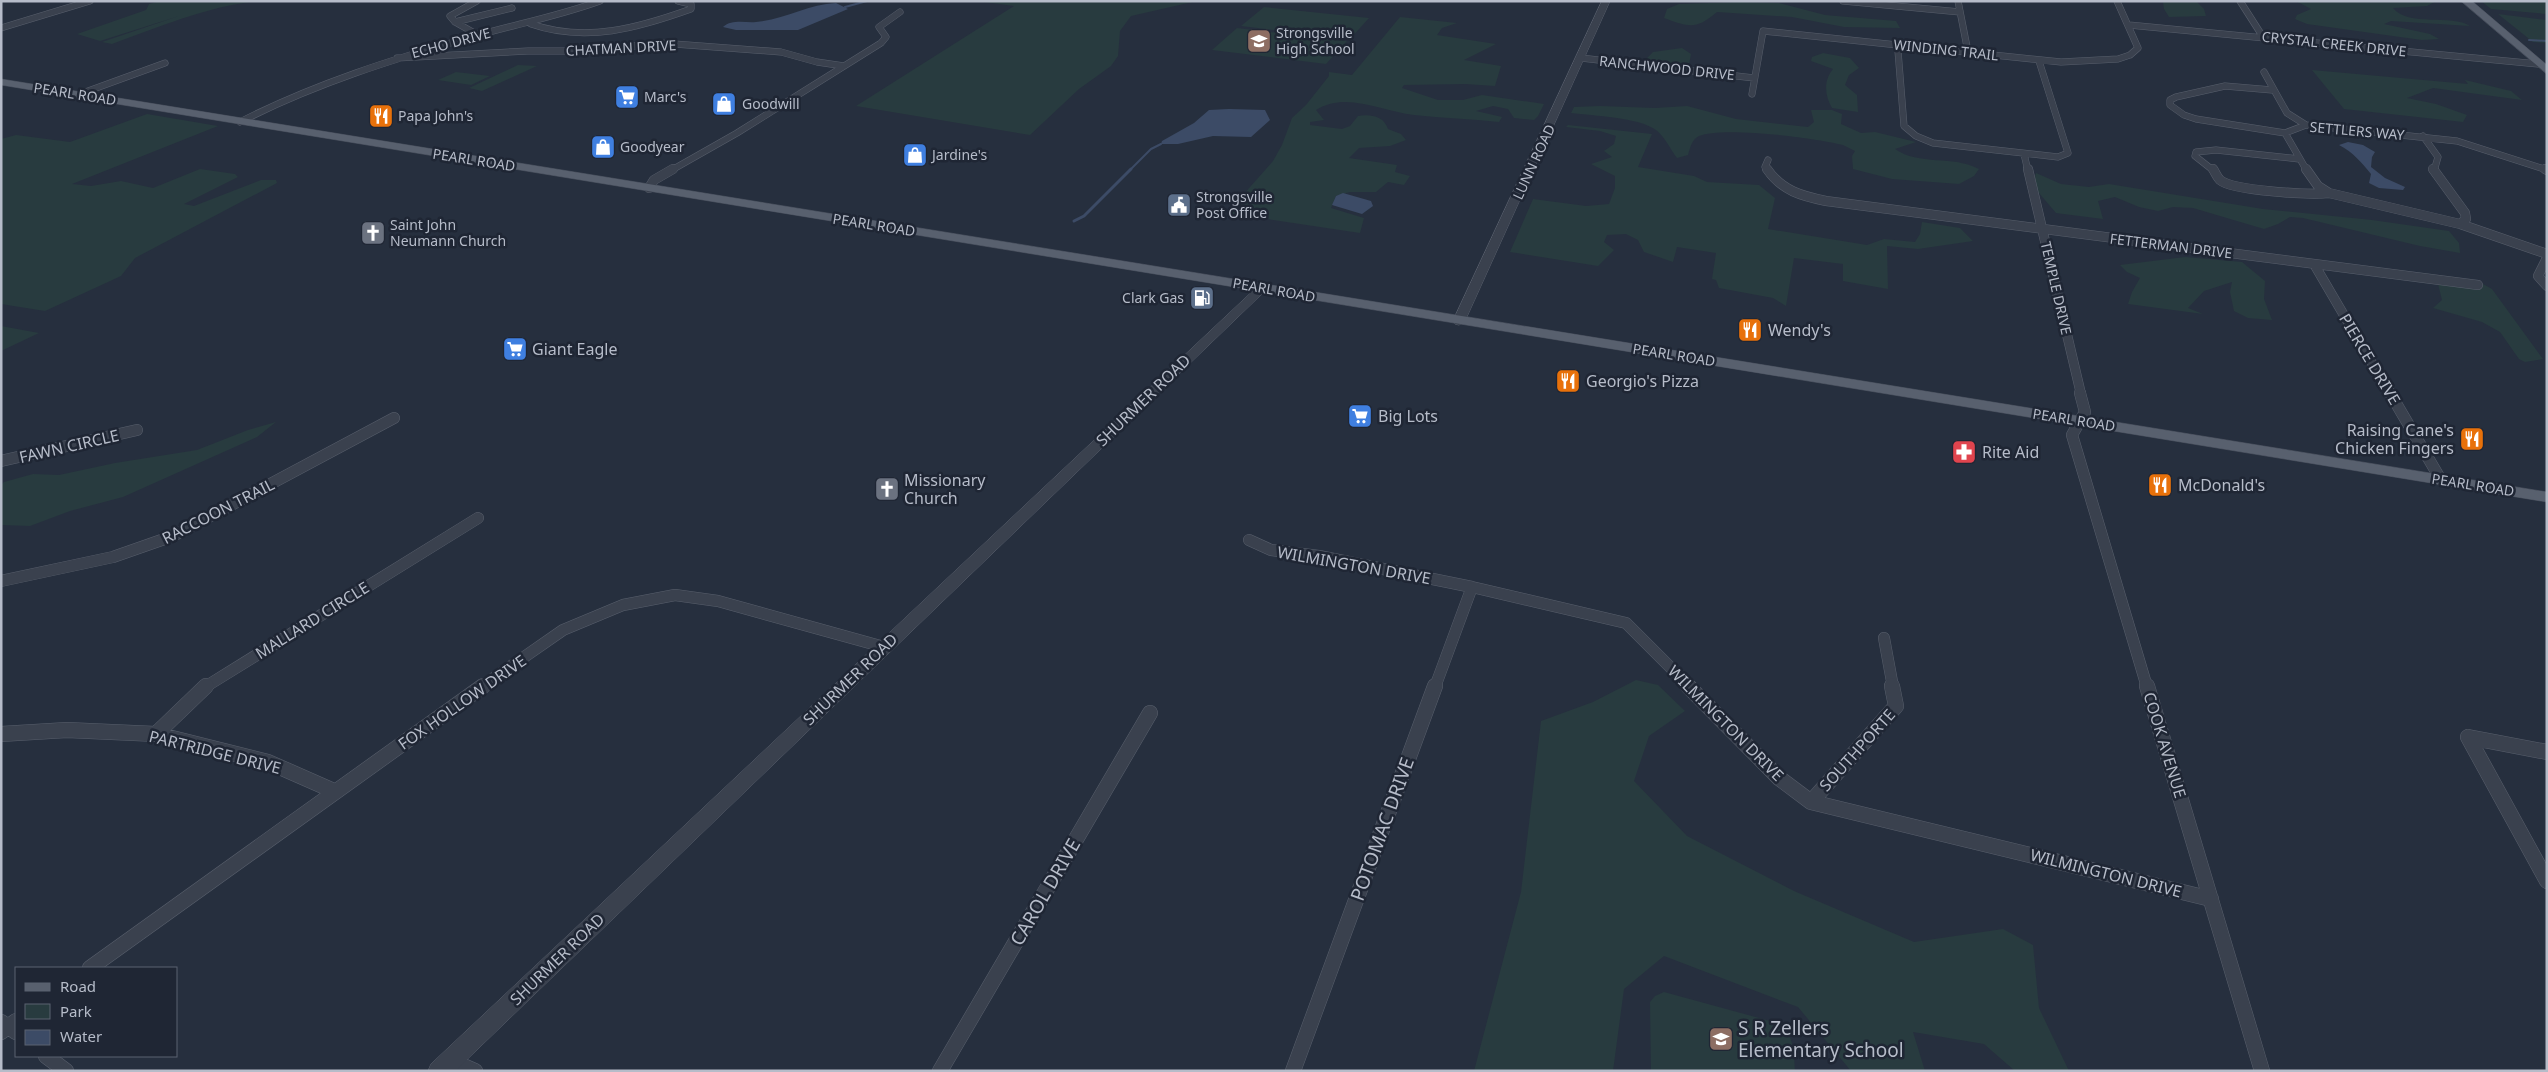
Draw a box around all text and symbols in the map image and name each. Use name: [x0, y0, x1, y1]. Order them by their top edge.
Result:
street label: ECHO DRIVE: [409, 23, 493, 62]
place label: Strongsville High School: [1276, 23, 1355, 58]
street label: CRYSTAL CREEK DRIVE: [2261, 26, 2407, 61]
school or university icon: Strongsville High School: [1246, 28, 1272, 54]
street label: CHATMAN DRIVE: [565, 35, 677, 60]
street label: WINDING TRAIL: [1893, 35, 1999, 64]
street label: RANCHWOOD DRIVE: [1598, 51, 1736, 84]
street label: PEARL ROAD: [32, 78, 118, 109]
supermarket icon: Marc's: [614, 84, 640, 110]
place label: Marc's: [644, 87, 687, 106]
shop icon: Goodwill: [711, 91, 737, 117]
place label: Goodwill: [742, 94, 800, 113]
restaurant icon: Papa John's: [368, 103, 394, 129]
place label: Papa John's: [398, 106, 474, 125]
street label: SETTLERS WAY: [2309, 117, 2405, 144]
street label: LUNN ROAD: [1508, 121, 1559, 202]
shop icon: Goodyear: [590, 134, 616, 160]
place label: Goodyear: [620, 137, 685, 156]
shop icon: Jardine's: [902, 142, 928, 168]
street label: PEARL ROAD: [431, 144, 517, 175]
place label: Jardine's: [930, 145, 988, 164]
place label: Strongsville Post Office: [1196, 187, 1273, 222]
public building icon: Strongsville Post Office: [1166, 192, 1192, 218]
street label: PEARL ROAD: [831, 209, 917, 240]
place label: Saint John Neumann Church: [390, 215, 506, 250]
church icon: Saint John Neumann Church: [360, 220, 386, 246]
street label: FETTERMAN DRIVE: [2109, 229, 2233, 262]
street label: TEMPLE DRIVE: [2037, 239, 2076, 336]
street label: PEARL ROAD: [1231, 273, 1317, 306]
fuel station icon: Clark Gas: [1189, 285, 1215, 311]
place label: Clark Gas: [1122, 288, 1184, 307]
street label: PIERCE DRIVE: [2334, 309, 2406, 409]
restaurant icon: Wendy's: [1737, 317, 1763, 343]
place label: Wendy's: [1768, 319, 1831, 341]
supermarket icon: Giant Eagle: [502, 336, 528, 362]
place label: Giant Eagle: [532, 338, 617, 360]
street label: PEARL ROAD: [1631, 339, 1717, 370]
street label: SHURMER ROAD: [1091, 349, 1195, 451]
restaurant icon: Georgio's Pizza: [1555, 368, 1581, 394]
place label: Georgio's Pizza: [1586, 370, 1699, 392]
supermarket icon: Big Lots: [1347, 403, 1373, 429]
street label: PEARL ROAD: [2031, 404, 2117, 435]
place label: Big Lots: [1378, 405, 1438, 427]
place label: Raising Cane's Chicken Fingers: [2335, 419, 2454, 459]
street label: FAWN CIRCLE: [17, 424, 121, 468]
restaurant icon: Raising Cane's Chicken Fingers: [2459, 426, 2485, 452]
pharmacy icon: Rite Aid: [1951, 439, 1977, 465]
place label: Rite Aid: [1982, 441, 2039, 463]
place label: Missionary Church: [904, 469, 986, 509]
street label: PEARL ROAD: [2430, 469, 2516, 500]
restaurant icon: McDonald's: [2147, 472, 2173, 498]
street label: RACCOON TRAIL: [158, 473, 278, 549]
place label: McDonald's: [2178, 474, 2265, 496]
church icon: Missionary Church: [874, 476, 900, 502]
street label: WILMINGTON DRIVE: [1276, 541, 1432, 589]
street label: MALLARD CIRCLE: [251, 576, 373, 664]
street label: SHURMER ROAD: [798, 628, 902, 730]
street label: FOX HOLLOW DRIVE: [394, 649, 530, 755]
street label: WILMINGTON DRIVE: [1663, 660, 1789, 786]
street label: COOK AVENUE: [2138, 689, 2192, 801]
street label: SOUTHPORTE: [1814, 704, 1900, 796]
street label: PARTRIDGE DRIVE: [147, 725, 283, 779]
street label: POTOMAC DRIVE: [1344, 754, 1420, 904]
street label: CAROL DRIVE: [1004, 834, 1086, 950]
street label: WILMINGTON DRIVE: [2028, 844, 2184, 902]
street label: SHURMER ROAD: [505, 908, 609, 1010]
legend: [15, 967, 178, 1057]
text: Road: [60, 976, 96, 996]
text: Park: [60, 1001, 92, 1021]
place label: S R Zellers Elementary School: [1738, 1015, 1904, 1063]
text: Water: [60, 1026, 102, 1046]
school or university icon: S R Zellers Elementary School: [1708, 1026, 1734, 1052]

